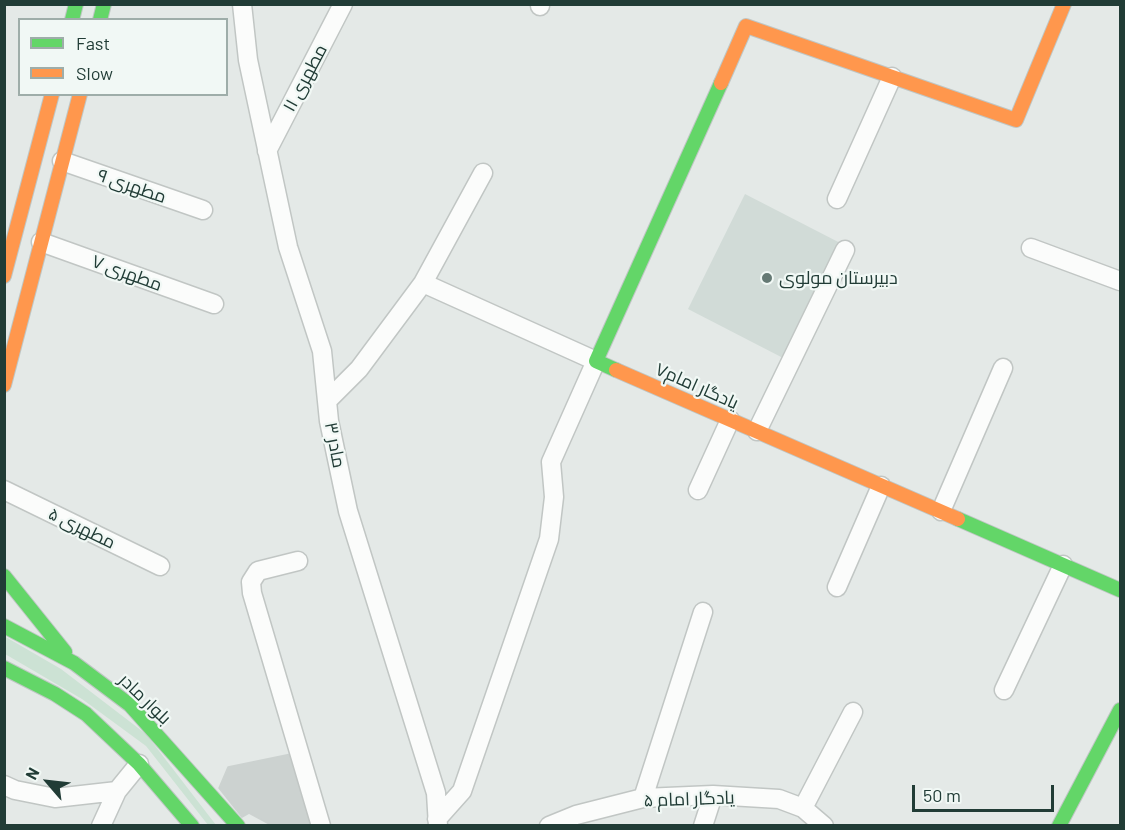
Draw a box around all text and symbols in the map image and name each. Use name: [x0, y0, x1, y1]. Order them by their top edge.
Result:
legend: [18, 18, 228, 96]
text: Fast: [76, 32, 110, 54]
street label: مطهری ۱۱: [278, 41, 332, 115]
text: Slow: [76, 62, 113, 84]
street label: مطهری ۹: [95, 164, 169, 208]
street label: مطهری ۷: [89, 250, 165, 296]
place label: دبیرستان مولوی: [779, 267, 898, 289]
marker: دبیرستان مولوی: [760, 271, 774, 285]
street label: یادگار امام۷: [652, 358, 742, 414]
street label: مادر ۳: [320, 420, 350, 470]
street label: مطهری ۵: [45, 503, 119, 553]
street label: بلوار مادر: [114, 669, 176, 729]
north arrow: [18, 752, 78, 812]
text: N: [21, 764, 43, 782]
scale bar: [915, 773, 1058, 811]
text: 50 m: [923, 784, 961, 806]
street label: یادگار امام ۵: [643, 787, 735, 811]

